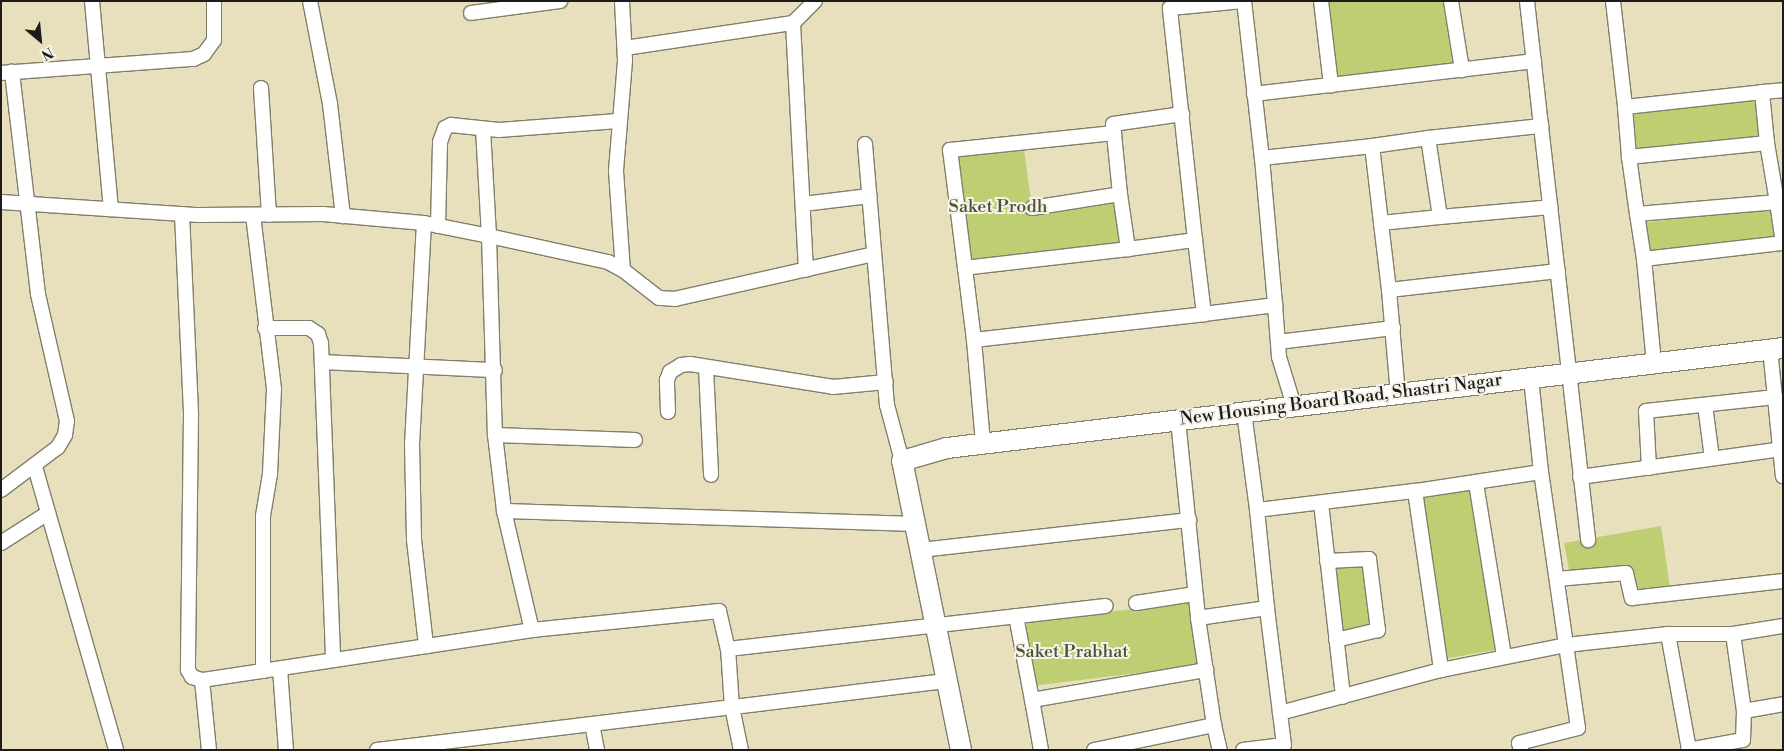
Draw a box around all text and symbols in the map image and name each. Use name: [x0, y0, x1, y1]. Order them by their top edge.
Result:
north arrow: [15, 15, 65, 65]
text: N: [38, 43, 56, 64]
park label: Saket Prodh: [949, 196, 1047, 218]
street label: New Housing Board Road, Shastri Nagar: [1179, 370, 1503, 430]
park label: Saket Prabhat: [1015, 641, 1129, 663]

